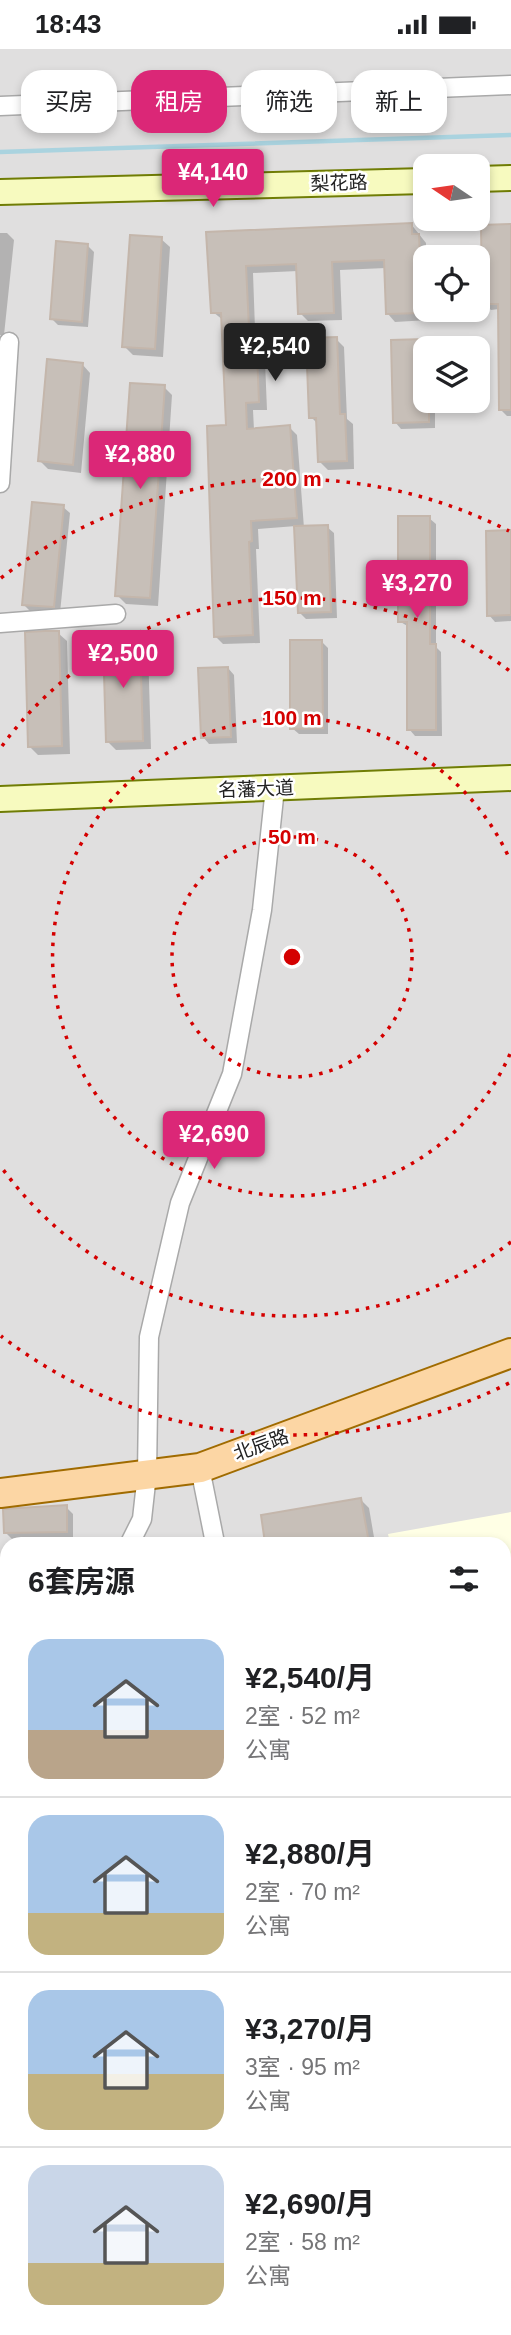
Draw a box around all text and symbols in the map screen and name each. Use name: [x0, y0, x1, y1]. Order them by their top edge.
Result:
text: 18:43: [35, 9, 102, 39]
chip: 买房: [21, 70, 117, 133]
chip: 租房: [131, 70, 227, 133]
chip: 筛选: [241, 70, 337, 133]
chip: 新上: [351, 70, 447, 133]
pin: ¥4,140: [156, 149, 270, 209]
north arrow: [413, 154, 490, 231]
map controls: [413, 154, 490, 413]
text: ¥4,140: [178, 159, 248, 185]
street label: 梨花路: [310, 172, 368, 194]
button: locate: [413, 245, 490, 322]
pin: ¥2,540: [218, 323, 332, 383]
text: ¥2,540: [240, 333, 310, 359]
button: layers: [413, 336, 490, 413]
pin: ¥2,880: [83, 431, 197, 491]
text: ¥2,880: [105, 441, 175, 467]
text: 200 m: [262, 467, 322, 490]
pin: ¥3,270: [360, 561, 474, 620]
text: ¥3,270: [382, 570, 452, 596]
text: 150 m: [262, 586, 322, 609]
pin: ¥2,500: [66, 631, 180, 690]
text: ¥2,500: [88, 640, 158, 666]
text: 100 m: [262, 706, 322, 729]
street label: 名藩大道: [218, 777, 294, 801]
text: 50 m: [268, 825, 316, 848]
centre of rings: [280, 945, 304, 969]
pin: ¥2,690: [157, 1111, 271, 1171]
text: ¥2,690: [179, 1121, 249, 1147]
street label: 北辰路: [231, 1425, 291, 1465]
icon: filters: [445, 1560, 483, 1598]
text: 6套房源: [28, 1565, 135, 1598]
text: ¥2,540/月: [245, 1661, 375, 1694]
icon: home: [84, 1667, 168, 1751]
text: 2室 · 52 m²: [245, 1703, 360, 1729]
text: 公寓: [245, 1737, 291, 1763]
text: ¥2,880/月: [245, 1837, 375, 1870]
icon: home: [84, 1843, 168, 1927]
text: 2室 · 70 m²: [245, 1879, 360, 1905]
text: 公寓: [245, 1913, 291, 1939]
text: ¥3,270/月: [245, 2012, 375, 2045]
icon: home: [84, 2018, 168, 2102]
text: 3室 · 95 m²: [245, 2054, 360, 2080]
text: 公寓: [245, 2088, 291, 2114]
text: ¥2,690/月: [245, 2187, 375, 2220]
icon: home: [84, 2193, 168, 2277]
text: 2室 · 58 m²: [245, 2229, 360, 2255]
text: 公寓: [245, 2263, 291, 2289]

